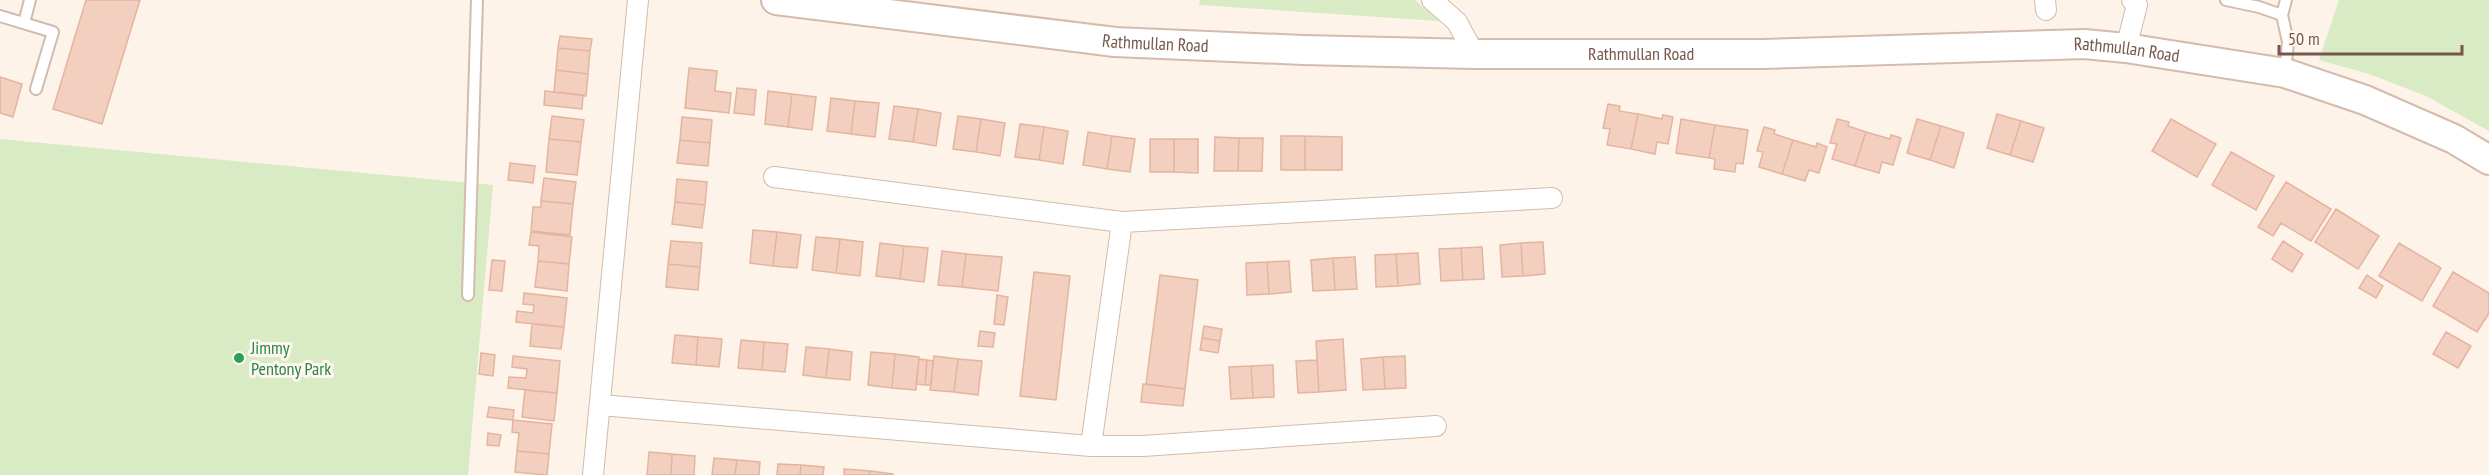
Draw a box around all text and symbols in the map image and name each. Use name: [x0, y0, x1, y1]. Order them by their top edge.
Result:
scale bar: [2279, 18, 2462, 56]
text: 50 m: [2288, 27, 2320, 50]
street label: Rathmullan Road: [1101, 29, 1209, 57]
street label: Rathmullan Road: [2074, 32, 2181, 67]
street label: Rathmullan Road: [1588, 42, 1694, 65]
place label: Jimmy Pentony Park: [250, 336, 331, 380]
marker: Jimmy Pentony Park: [232, 351, 246, 365]

